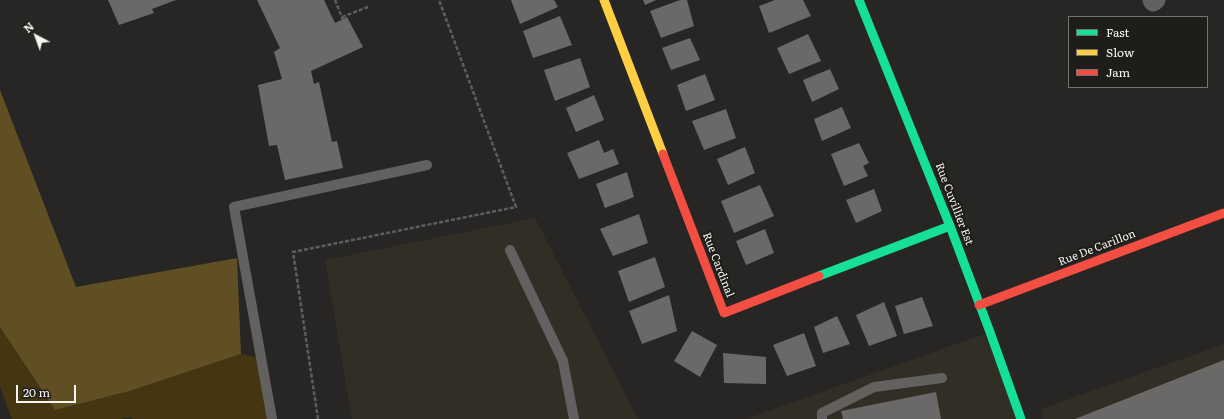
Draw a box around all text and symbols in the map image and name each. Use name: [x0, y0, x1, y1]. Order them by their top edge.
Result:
north arrow: [16, 16, 56, 56]
legend: [1068, 16, 1208, 88]
text: N: [19, 18, 37, 36]
text: Fast: [1106, 23, 1129, 41]
text: Slow: [1106, 43, 1134, 61]
text: Jam: [1106, 63, 1130, 81]
street label: Rue Cuvillier Est: [932, 161, 976, 247]
street label: Rue De Carillon: [1056, 227, 1138, 269]
street label: Rue Cardinal: [700, 231, 736, 299]
scale bar: [18, 377, 78, 403]
text: 20 m: [23, 383, 50, 401]

